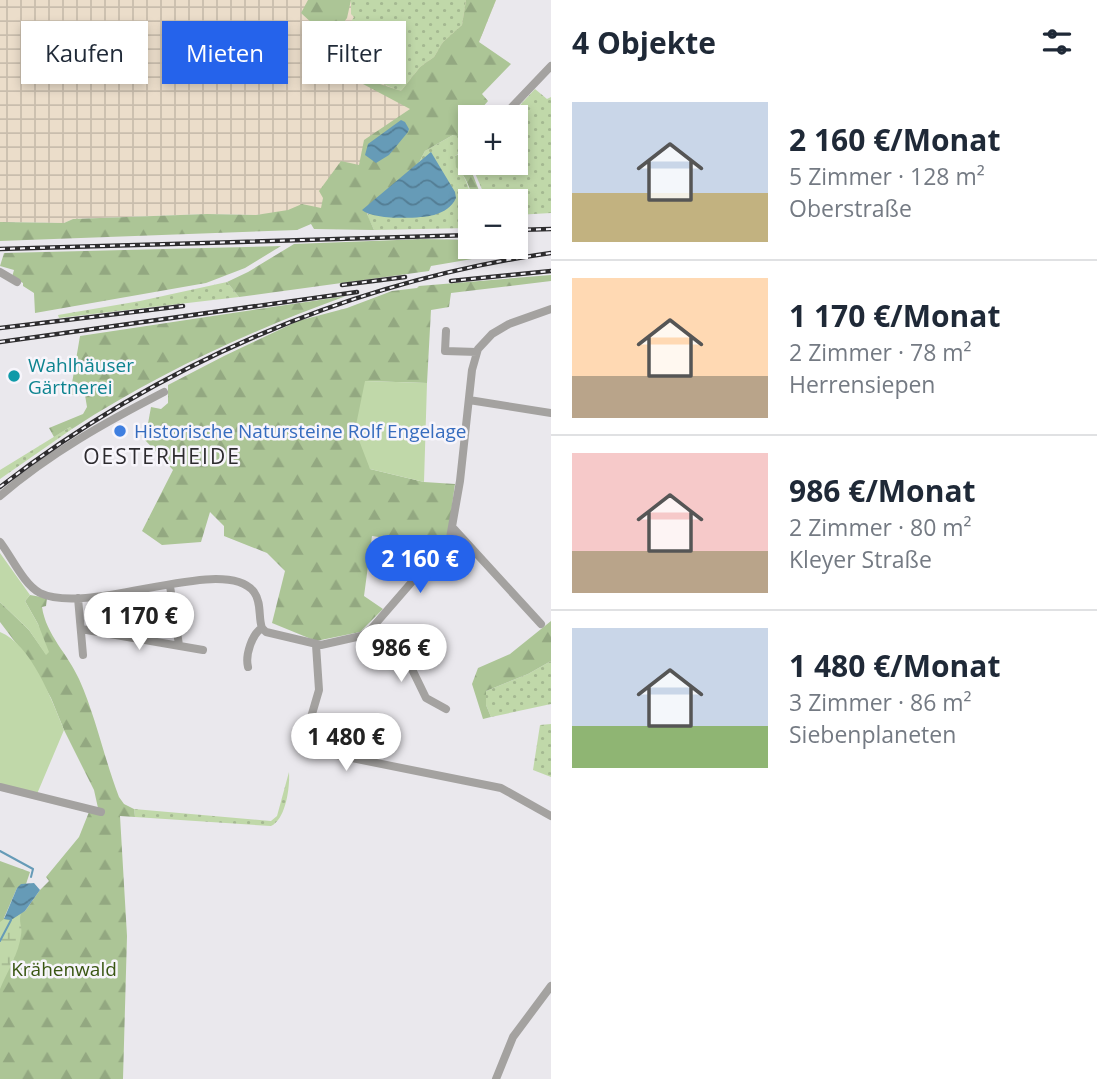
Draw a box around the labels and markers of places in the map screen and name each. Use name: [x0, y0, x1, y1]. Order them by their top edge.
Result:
place label: Wahlhäuser Gärtnerei: [28, 352, 134, 400]
marker: Wahlhäuser Gärtnerei: [6, 368, 22, 384]
place label: Historische Natursteine Rolf Engelage: [134, 418, 466, 444]
marker: Historische Natursteine Rolf Engelage: [112, 423, 128, 439]
pin: 2 160 €: [355, 536, 485, 595]
pin: 1 170 €: [74, 592, 204, 652]
pin: 986 €: [352, 624, 450, 684]
pin: 1 480 €: [281, 714, 411, 773]

